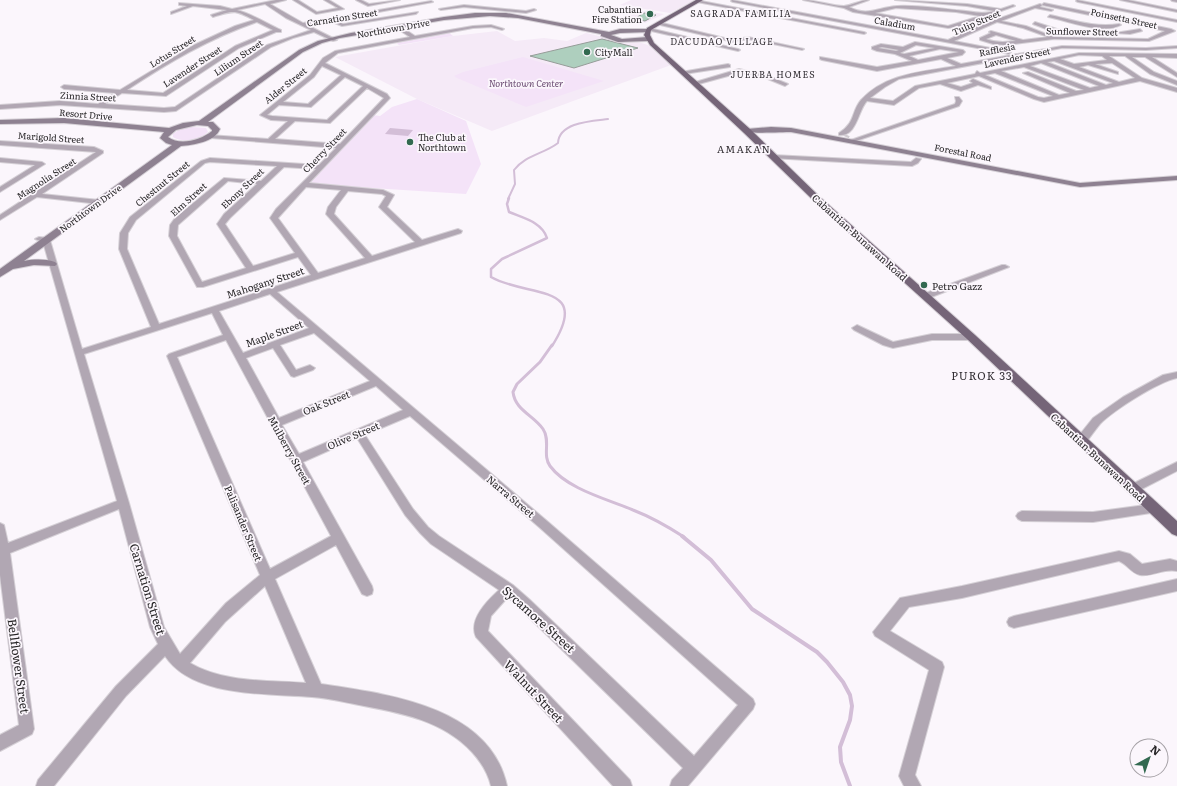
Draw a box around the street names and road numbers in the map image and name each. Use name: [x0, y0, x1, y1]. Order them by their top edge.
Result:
street label: Carnation Street: [306, 4, 379, 29]
street label: Poinsetta Street: [1089, 4, 1159, 32]
street label: Tulip Street: [950, 5, 1003, 38]
street label: Caladium: [873, 12, 917, 34]
street label: Northtown Drive: [355, 15, 431, 41]
street label: Sunflower Street: [1046, 23, 1118, 39]
street label: Lotus Street: [146, 31, 198, 71]
street label: Lilium Street: [211, 35, 266, 79]
street label: Rafflesia: [978, 39, 1016, 59]
street label: Lavender Street: [160, 42, 224, 90]
street label: Lavender Street: [982, 43, 1052, 71]
street label: Alder Street: [261, 63, 310, 107]
street label: Zinnia Street: [60, 88, 117, 104]
street label: Resort Drive: [59, 105, 114, 123]
street label: Cherry Street: [299, 124, 349, 176]
street label: Marigold Street: [17, 128, 85, 146]
street label: Forestal Road: [933, 140, 993, 165]
street label: Magnolia Street: [14, 153, 79, 202]
street label: Chestnut Street: [132, 156, 192, 209]
street label: Ebony Street: [217, 164, 267, 212]
street label: Elm Street: [167, 179, 210, 219]
street label: Northtown Drive: [56, 180, 124, 235]
street label: Cabantian-Bunawan Road: [809, 190, 911, 284]
street label: Mahogany Street: [224, 262, 306, 302]
street label: Maple Street: [243, 316, 305, 350]
street label: Oak Street: [300, 386, 352, 418]
street label: Cabantian-Bunawan Road: [1048, 409, 1148, 505]
street label: Mulberry Street: [265, 413, 315, 487]
street label: Olive Street: [325, 417, 381, 453]
street label: Narra Street: [484, 471, 538, 521]
street label: Palisander Street: [221, 483, 267, 563]
street label: Carnation Street: [126, 541, 171, 637]
street label: Sycamore Street: [498, 581, 580, 657]
street label: Bellflower Street: [3, 617, 35, 715]
street label: Walnut Street: [500, 656, 568, 726]

